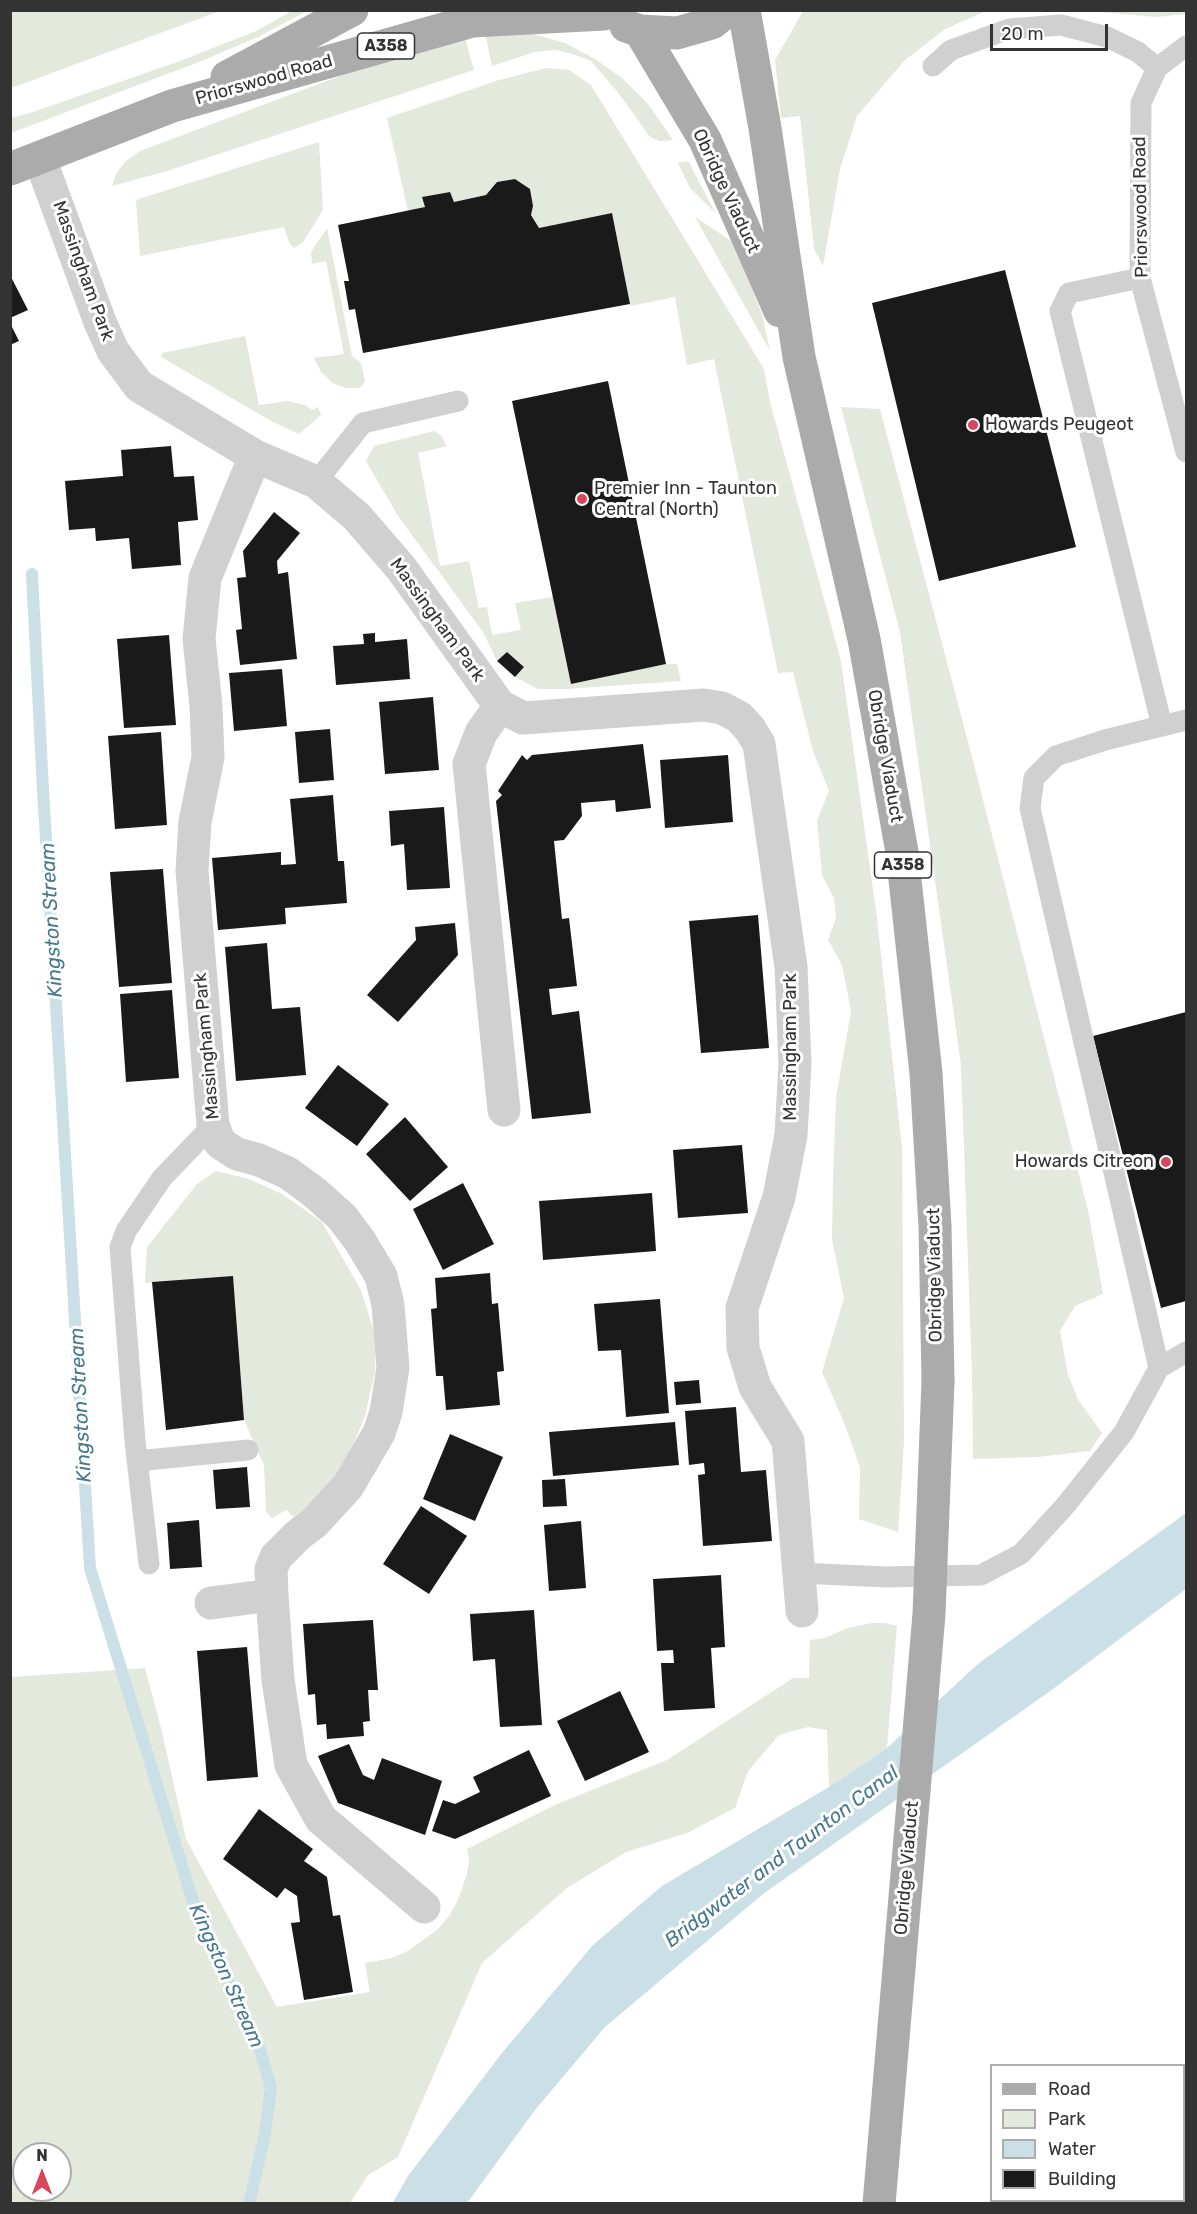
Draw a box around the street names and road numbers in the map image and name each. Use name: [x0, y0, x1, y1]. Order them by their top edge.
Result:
road number: A358: [358, 33, 414, 59]
street label: Priorswood Road: [193, 50, 335, 110]
street label: Obridge Viaduct: [688, 125, 764, 257]
street label: Priorswood Road: [1129, 136, 1153, 278]
street label: Massingham Park: [48, 198, 118, 344]
street label: Massingham Park: [385, 554, 489, 686]
street label: Obridge Viaduct: [863, 688, 907, 824]
road number: A358: [874, 852, 932, 878]
street label: Massingham Park: [190, 972, 224, 1120]
street label: Massingham Park: [780, 973, 802, 1121]
street label: Obridge Viaduct: [923, 1208, 947, 1342]
street label: Obridge Viaduct: [890, 1800, 924, 1936]

